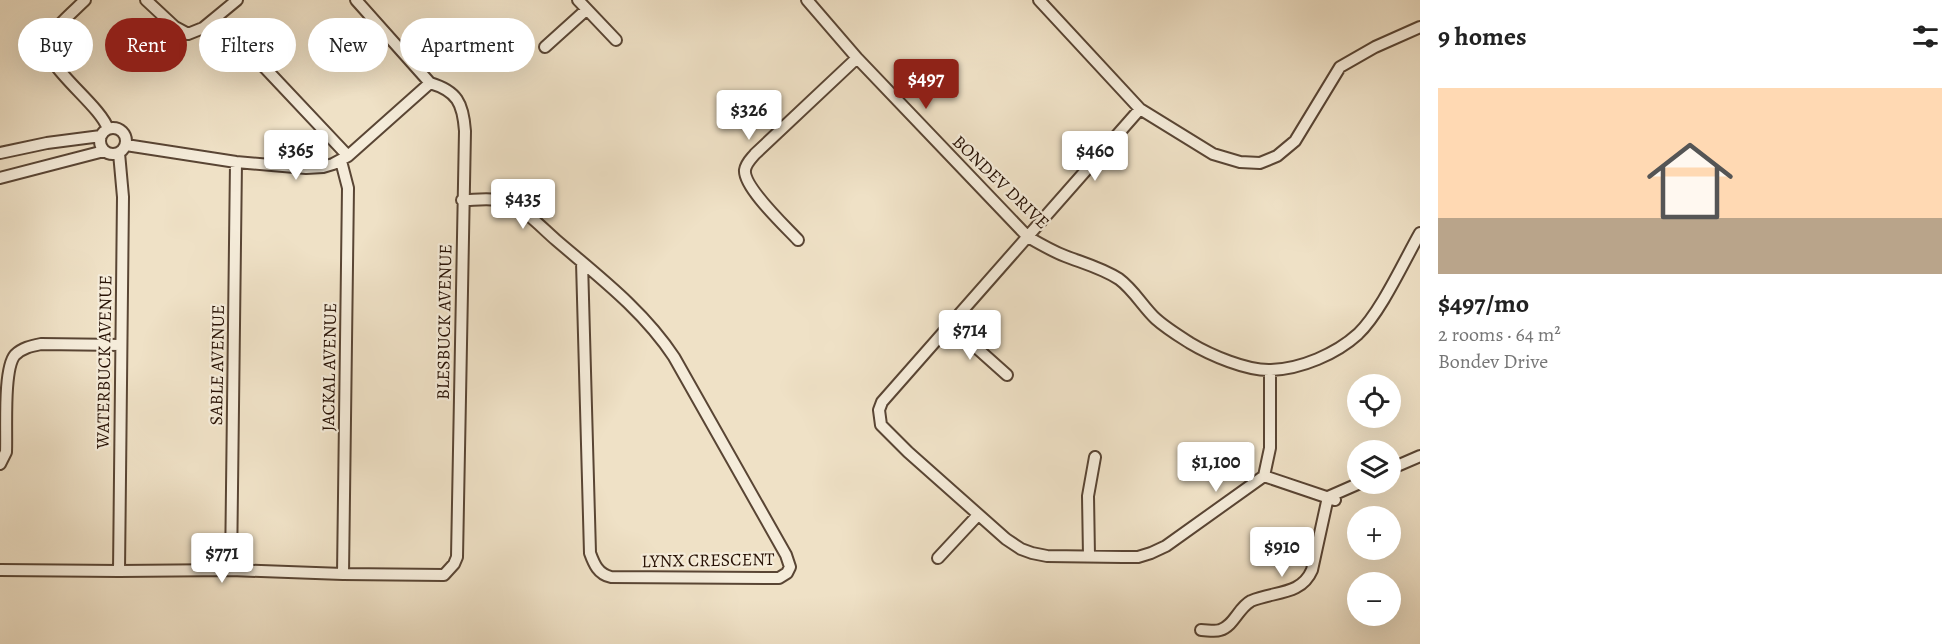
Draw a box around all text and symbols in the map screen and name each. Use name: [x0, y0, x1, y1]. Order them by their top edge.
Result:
chip: Buy: [18, 18, 93, 72]
chip: Rent: [105, 18, 187, 72]
chip: Filters: [199, 18, 296, 72]
chip: New: [308, 18, 388, 72]
chip: Apartment: [400, 18, 535, 72]
text: 9 homes: [1438, 19, 1527, 54]
icon: filters: [1909, 20, 1942, 53]
pin: $497: [890, 59, 962, 110]
text: $497: [908, 65, 944, 92]
pin: $326: [713, 90, 785, 141]
text: $326: [731, 96, 767, 123]
icon: home: [1636, 127, 1744, 235]
pin: $365: [260, 130, 332, 181]
street label: BONDEV DRIVE: [947, 130, 1055, 234]
pin: $460: [1059, 131, 1131, 182]
text: $365: [278, 136, 314, 163]
text: $460: [1076, 137, 1114, 164]
pin: $435: [487, 179, 559, 230]
text: $435: [505, 185, 541, 212]
street label: BLESBUCK AVENUE: [431, 244, 457, 400]
street label: WATERBUCK AVENUE: [90, 275, 118, 450]
text: $497/mo: [1438, 286, 1529, 321]
street label: JACKAL AVENUE: [316, 302, 342, 432]
street label: SABLE AVENUE: [204, 304, 230, 426]
pin: $714: [934, 310, 1006, 361]
text: $714: [953, 316, 987, 343]
text: 2 rooms · 64 m²: [1438, 321, 1561, 348]
text: Bondev Drive: [1438, 348, 1548, 375]
map controls: [1347, 374, 1401, 626]
button: locate: [1347, 374, 1401, 428]
button: layers: [1347, 440, 1401, 494]
pin: $1,100: [1167, 442, 1265, 493]
text: $1,100: [1191, 448, 1241, 475]
button: +: [1347, 506, 1401, 560]
pin: $910: [1246, 527, 1318, 578]
pin: $771: [186, 533, 258, 584]
text: $910: [1264, 533, 1300, 560]
text: $771: [205, 539, 239, 566]
street label: LYNX CRESCENT: [641, 547, 775, 573]
button: −: [1347, 572, 1401, 626]

